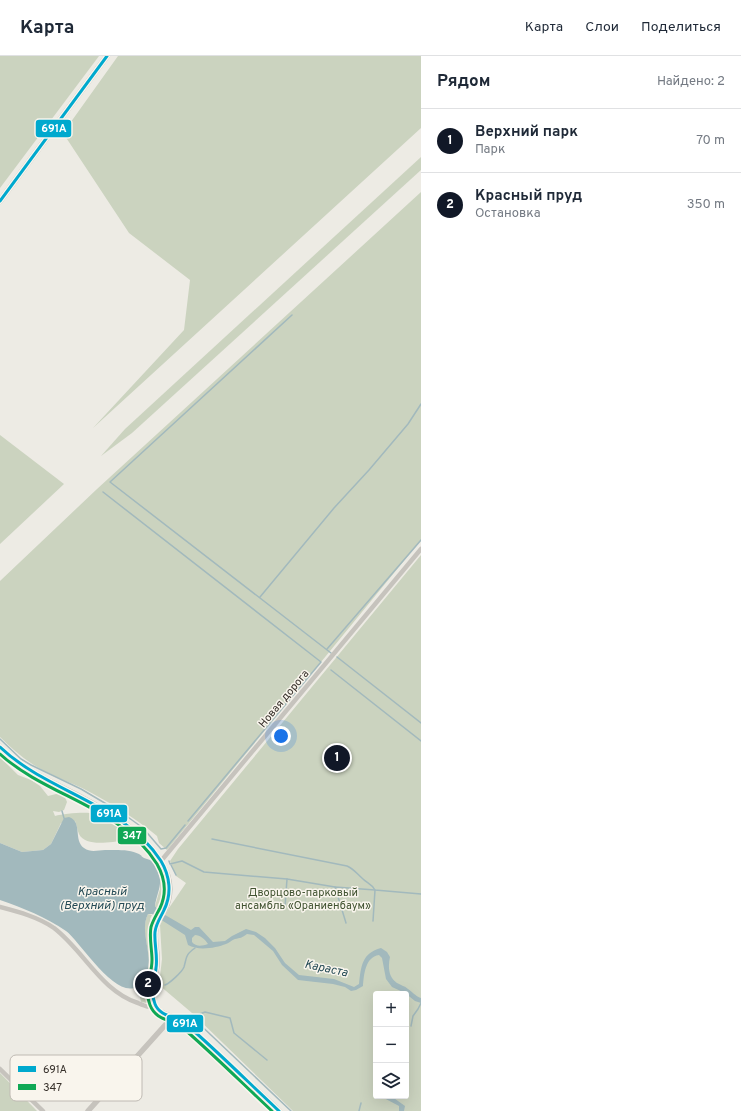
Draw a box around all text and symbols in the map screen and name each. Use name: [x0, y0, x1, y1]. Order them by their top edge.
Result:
text: Карта: [20, 16, 74, 40]
text: Карта: [525, 19, 563, 36]
text: Слои: [585, 19, 619, 36]
text: Поделиться: [641, 19, 721, 36]
text: Рядом: [437, 71, 490, 93]
text: Найдено: 2: [657, 74, 725, 90]
line badge: 691А: [35, 119, 72, 138]
text: 691А: [41, 122, 67, 136]
text: Верхний парк: [475, 123, 578, 142]
text: 1: [447, 133, 453, 149]
text: 70 m: [696, 133, 725, 149]
text: Парк: [475, 142, 505, 158]
text: Красный пруд: [475, 187, 582, 206]
text: 2: [446, 197, 454, 213]
text: 350 m: [687, 197, 725, 213]
text: Остановка: [475, 206, 541, 222]
street label: Новая дорога: [256, 667, 312, 731]
your location: [271, 726, 291, 746]
pin: 1: [324, 743, 350, 773]
line badge: 691А: [90, 804, 128, 823]
text: 691А: [96, 807, 122, 821]
line badge: 347: [117, 826, 147, 845]
text: 347: [122, 829, 142, 843]
water label: Красный (Верхний) пруд: [60, 884, 144, 914]
park label: Дворцово-парковый ансамбль «Ораниенбаум»: [235, 886, 371, 913]
water label: Караста: [303, 957, 350, 982]
pin: 2: [135, 969, 161, 999]
map controls: [373, 991, 409, 1099]
button: +: [373, 991, 409, 1027]
line badge: 691А: [166, 1014, 204, 1033]
text: 691А: [172, 1017, 198, 1031]
button: −: [373, 1027, 409, 1063]
legend: [10, 1055, 142, 1101]
text: 691А: [43, 1063, 67, 1077]
button: layers: [373, 1063, 409, 1099]
text: 347: [43, 1081, 62, 1095]

